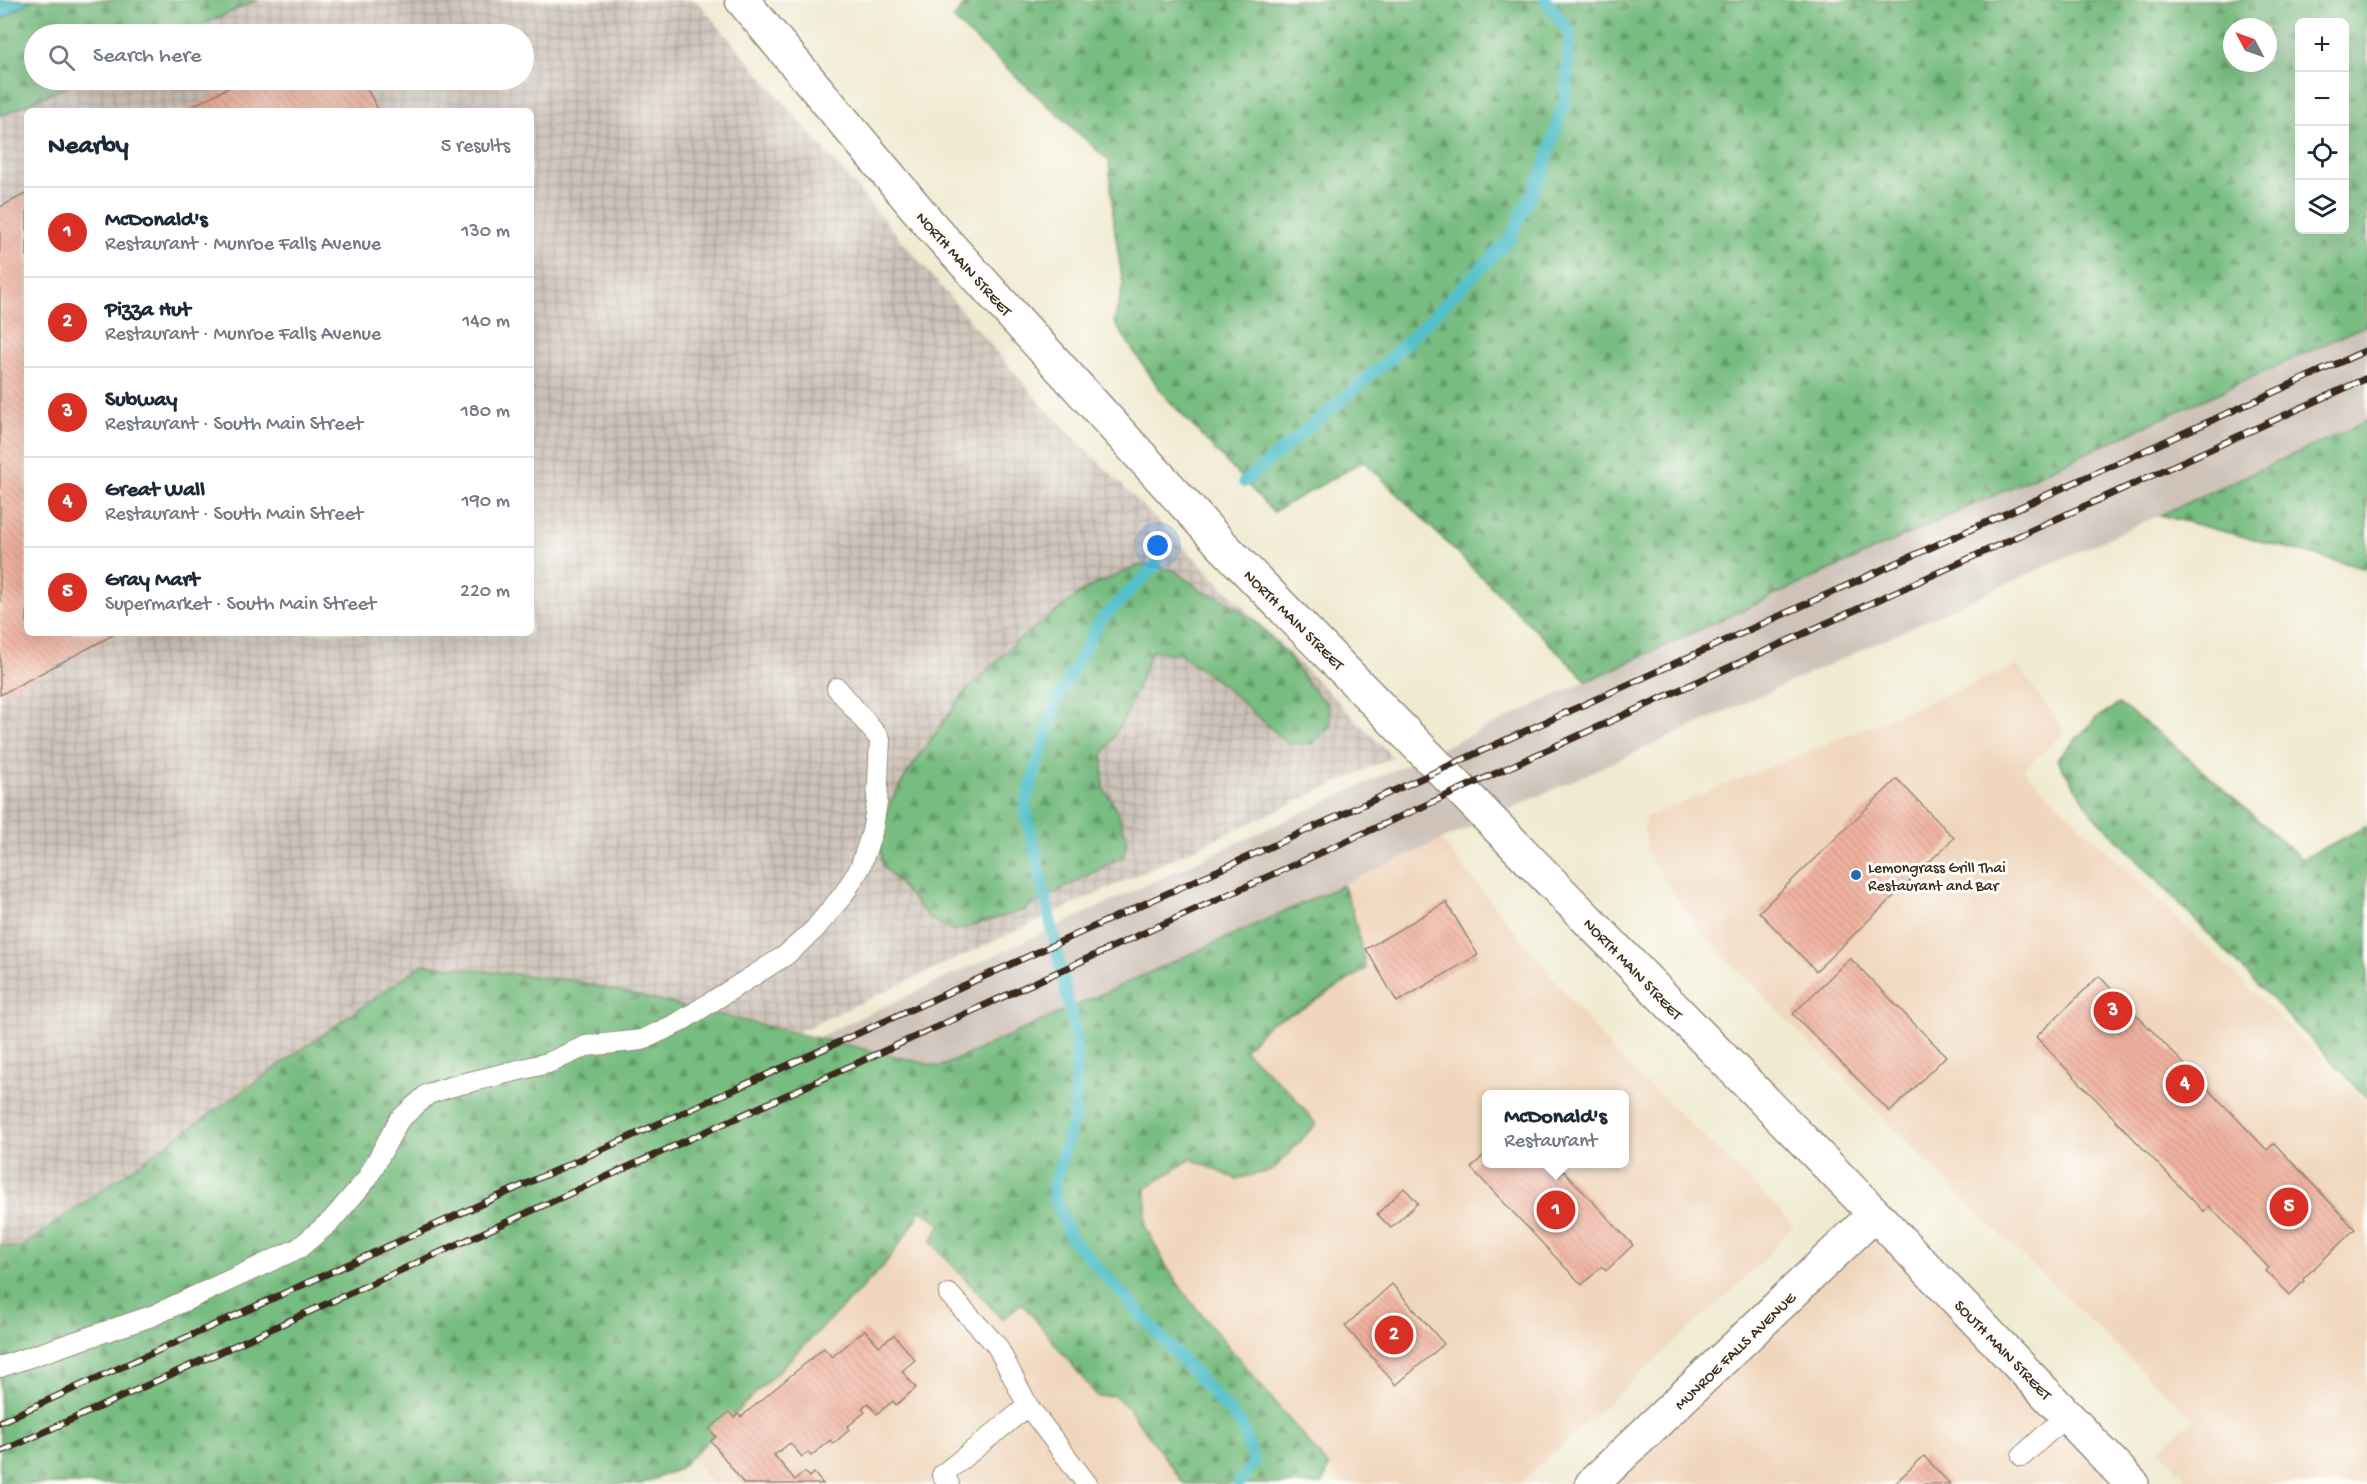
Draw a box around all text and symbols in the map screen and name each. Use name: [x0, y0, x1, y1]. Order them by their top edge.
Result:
north arrow: [2223, 18, 2277, 72]
map controls: [2295, 18, 2349, 234]
button: +: [2295, 18, 2349, 72]
search box: [24, 24, 534, 90]
icon: search: [45, 41, 78, 74]
text: Search here: [93, 44, 201, 70]
button: −: [2295, 72, 2349, 126]
button: locate: [2295, 126, 2349, 180]
text: Nearby: [48, 132, 129, 163]
text: 5 results: [441, 136, 510, 159]
button: layers: [2295, 180, 2349, 234]
text: McDonald's: [105, 208, 208, 234]
street label: NORTH MAIN STREET: [910, 209, 1015, 322]
text: 1: [63, 221, 72, 244]
text: 130 m: [461, 221, 510, 244]
text: Restaurant · Munroe Falls Avenue: [105, 234, 381, 257]
text: Pizza Hut: [105, 298, 191, 324]
text: 2: [63, 311, 72, 334]
text: 140 m: [462, 311, 510, 334]
text: Restaurant · Munroe Falls Avenue: [105, 324, 381, 347]
text: Subway: [105, 388, 177, 414]
text: 3: [62, 401, 73, 424]
text: 180 m: [461, 401, 510, 424]
text: Restaurant · South Main Street: [105, 414, 363, 437]
text: Great Wall: [105, 478, 205, 504]
text: 4: [63, 491, 72, 514]
text: 190 m: [462, 491, 510, 514]
text: Restaurant · South Main Street: [105, 504, 363, 527]
your location: [1143, 531, 1172, 560]
street label: NORTH MAIN STREET: [1238, 567, 1347, 676]
text: Gray Mart: [105, 568, 199, 594]
text: 5: [62, 581, 73, 604]
text: 220 m: [460, 581, 510, 604]
text: Supermarket · South Main Street: [105, 594, 376, 617]
place label: Lemongrass Grill Thai Restaurant and Bar: [1868, 860, 2006, 897]
marker: Lemongrass Grill Thai Restaurant and Bar: [1849, 868, 1863, 882]
street label: NORTH MAIN STREET: [1578, 916, 1686, 1026]
pin: 3: [2094, 988, 2132, 1034]
pin: 4: [2166, 1062, 2204, 1106]
popup: [1482, 1090, 1629, 1168]
text: McDonald's: [1504, 1105, 1607, 1131]
text: Restaurant: [1504, 1131, 1597, 1154]
pin: 5: [2270, 1184, 2308, 1230]
pin: 1: [1536, 1188, 1576, 1232]
street label: MUNROE FALLS AVENUE: [1672, 1289, 1802, 1415]
street label: SOUTH MAIN STREET: [1949, 1297, 2055, 1406]
pin: 2: [1374, 1312, 1414, 1358]

